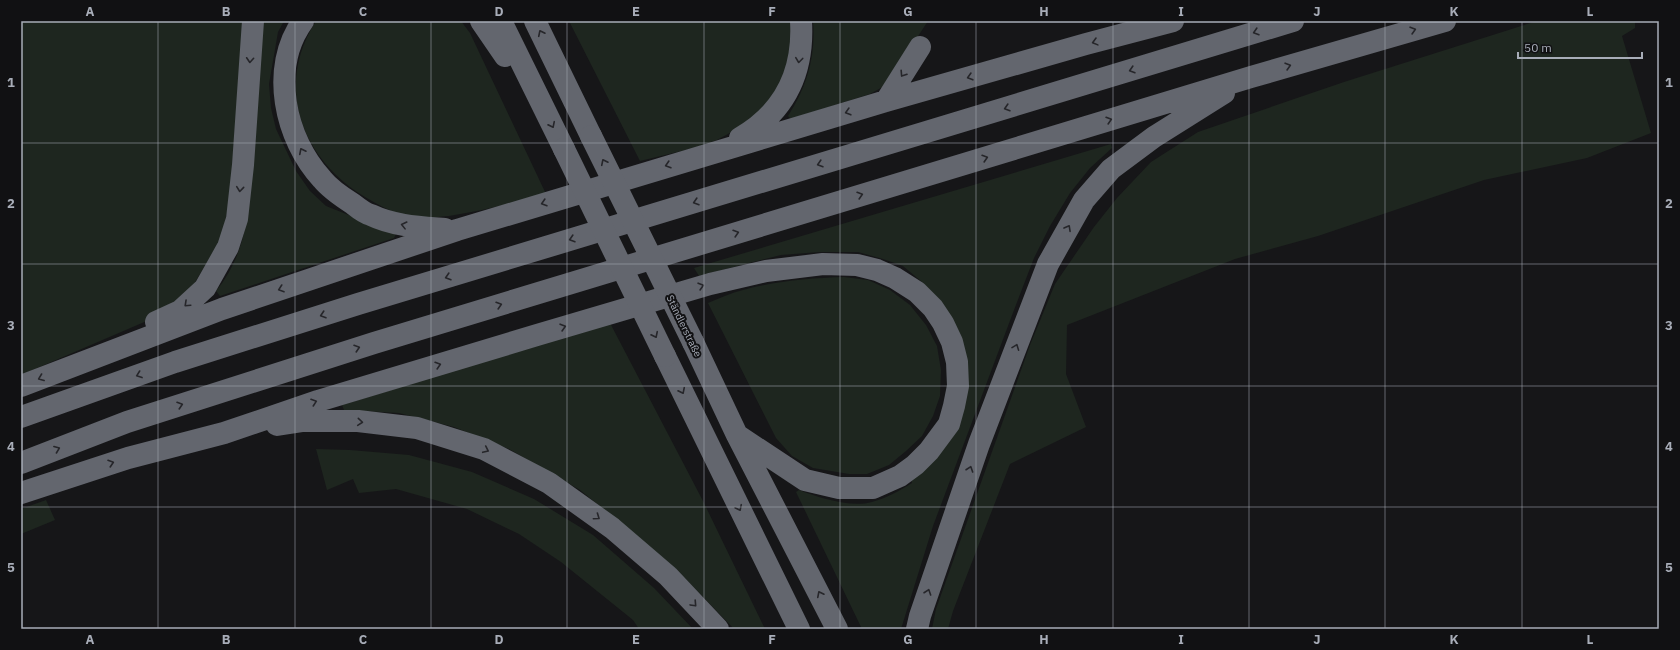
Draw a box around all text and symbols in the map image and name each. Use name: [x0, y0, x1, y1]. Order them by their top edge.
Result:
text: A: [86, 3, 95, 20]
text: B: [222, 3, 231, 20]
text: C: [359, 3, 368, 20]
text: D: [494, 3, 504, 20]
text: E: [632, 3, 640, 20]
text: F: [768, 3, 776, 20]
text: G: [903, 3, 913, 20]
text: H: [1039, 3, 1049, 20]
text: I: [1178, 3, 1184, 20]
text: J: [1313, 3, 1321, 20]
text: K: [1449, 3, 1459, 20]
text: L: [1587, 3, 1594, 20]
one-way arrow: [1409, 26, 1416, 35]
one-way arrow: [1253, 27, 1260, 36]
one-way arrow: [538, 30, 546, 38]
scale bar: [1518, 34, 1642, 60]
one-way arrow: [1092, 37, 1098, 45]
text: 50 m: [1524, 40, 1552, 55]
one-way arrow: [246, 57, 255, 63]
one-way arrow: [795, 57, 804, 63]
one-way arrow: [1284, 62, 1291, 71]
one-way arrow: [1128, 65, 1135, 74]
one-way arrow: [900, 70, 908, 77]
one-way arrow: [967, 72, 974, 81]
text: 1: [7, 74, 15, 91]
text: 1: [1665, 74, 1673, 91]
one-way arrow: [1004, 103, 1011, 112]
one-way arrow: [845, 107, 852, 116]
one-way arrow: [1106, 116, 1113, 125]
one-way arrow: [547, 121, 555, 128]
one-way arrow: [299, 148, 307, 155]
one-way arrow: [981, 154, 988, 163]
one-way arrow: [601, 158, 609, 166]
one-way arrow: [817, 159, 824, 168]
one-way arrow: [665, 160, 672, 169]
one-way arrow: [236, 186, 245, 193]
one-way arrow: [857, 191, 864, 200]
text: 2: [7, 195, 15, 212]
text: 2: [1665, 195, 1673, 212]
one-way arrow: [693, 197, 700, 206]
one-way arrow: [541, 198, 548, 207]
one-way arrow: [401, 221, 408, 230]
one-way arrow: [1064, 225, 1071, 232]
one-way arrow: [732, 229, 739, 238]
one-way arrow: [568, 234, 575, 243]
one-way arrow: [444, 272, 451, 281]
one-way arrow: [697, 282, 704, 291]
one-way arrow: [278, 284, 285, 293]
street label: Ständlerstraße: [663, 293, 705, 359]
one-way arrow: [184, 299, 192, 307]
one-way arrow: [495, 301, 502, 310]
one-way arrow: [320, 310, 327, 319]
text: 3: [7, 317, 15, 334]
text: 3: [1665, 317, 1673, 334]
one-way arrow: [559, 323, 566, 332]
one-way arrow: [650, 331, 658, 339]
one-way arrow: [1012, 344, 1020, 351]
one-way arrow: [353, 345, 360, 353]
one-way arrow: [435, 361, 442, 370]
one-way arrow: [135, 370, 142, 379]
one-way arrow: [37, 374, 44, 382]
one-way arrow: [677, 387, 685, 394]
one-way arrow: [310, 399, 317, 407]
one-way arrow: [176, 401, 183, 410]
one-way arrow: [357, 417, 363, 426]
text: 4: [7, 438, 15, 455]
text: 4: [1665, 438, 1673, 455]
one-way arrow: [54, 445, 61, 453]
one-way arrow: [483, 446, 490, 454]
one-way arrow: [108, 459, 115, 468]
one-way arrow: [966, 465, 974, 472]
one-way arrow: [734, 503, 742, 511]
one-way arrow: [593, 512, 600, 519]
text: 5: [7, 559, 15, 576]
text: 5: [1665, 559, 1673, 576]
one-way arrow: [924, 588, 932, 595]
one-way arrow: [817, 591, 824, 599]
one-way arrow: [689, 599, 697, 607]
text: A: [86, 631, 95, 648]
text: B: [222, 631, 231, 648]
text: C: [359, 631, 368, 648]
text: D: [494, 631, 504, 648]
text: E: [632, 631, 640, 648]
text: F: [768, 631, 776, 648]
text: G: [903, 631, 913, 648]
text: H: [1039, 631, 1049, 648]
text: I: [1178, 631, 1184, 648]
text: J: [1313, 631, 1321, 648]
text: K: [1449, 631, 1459, 648]
text: L: [1587, 631, 1594, 648]

